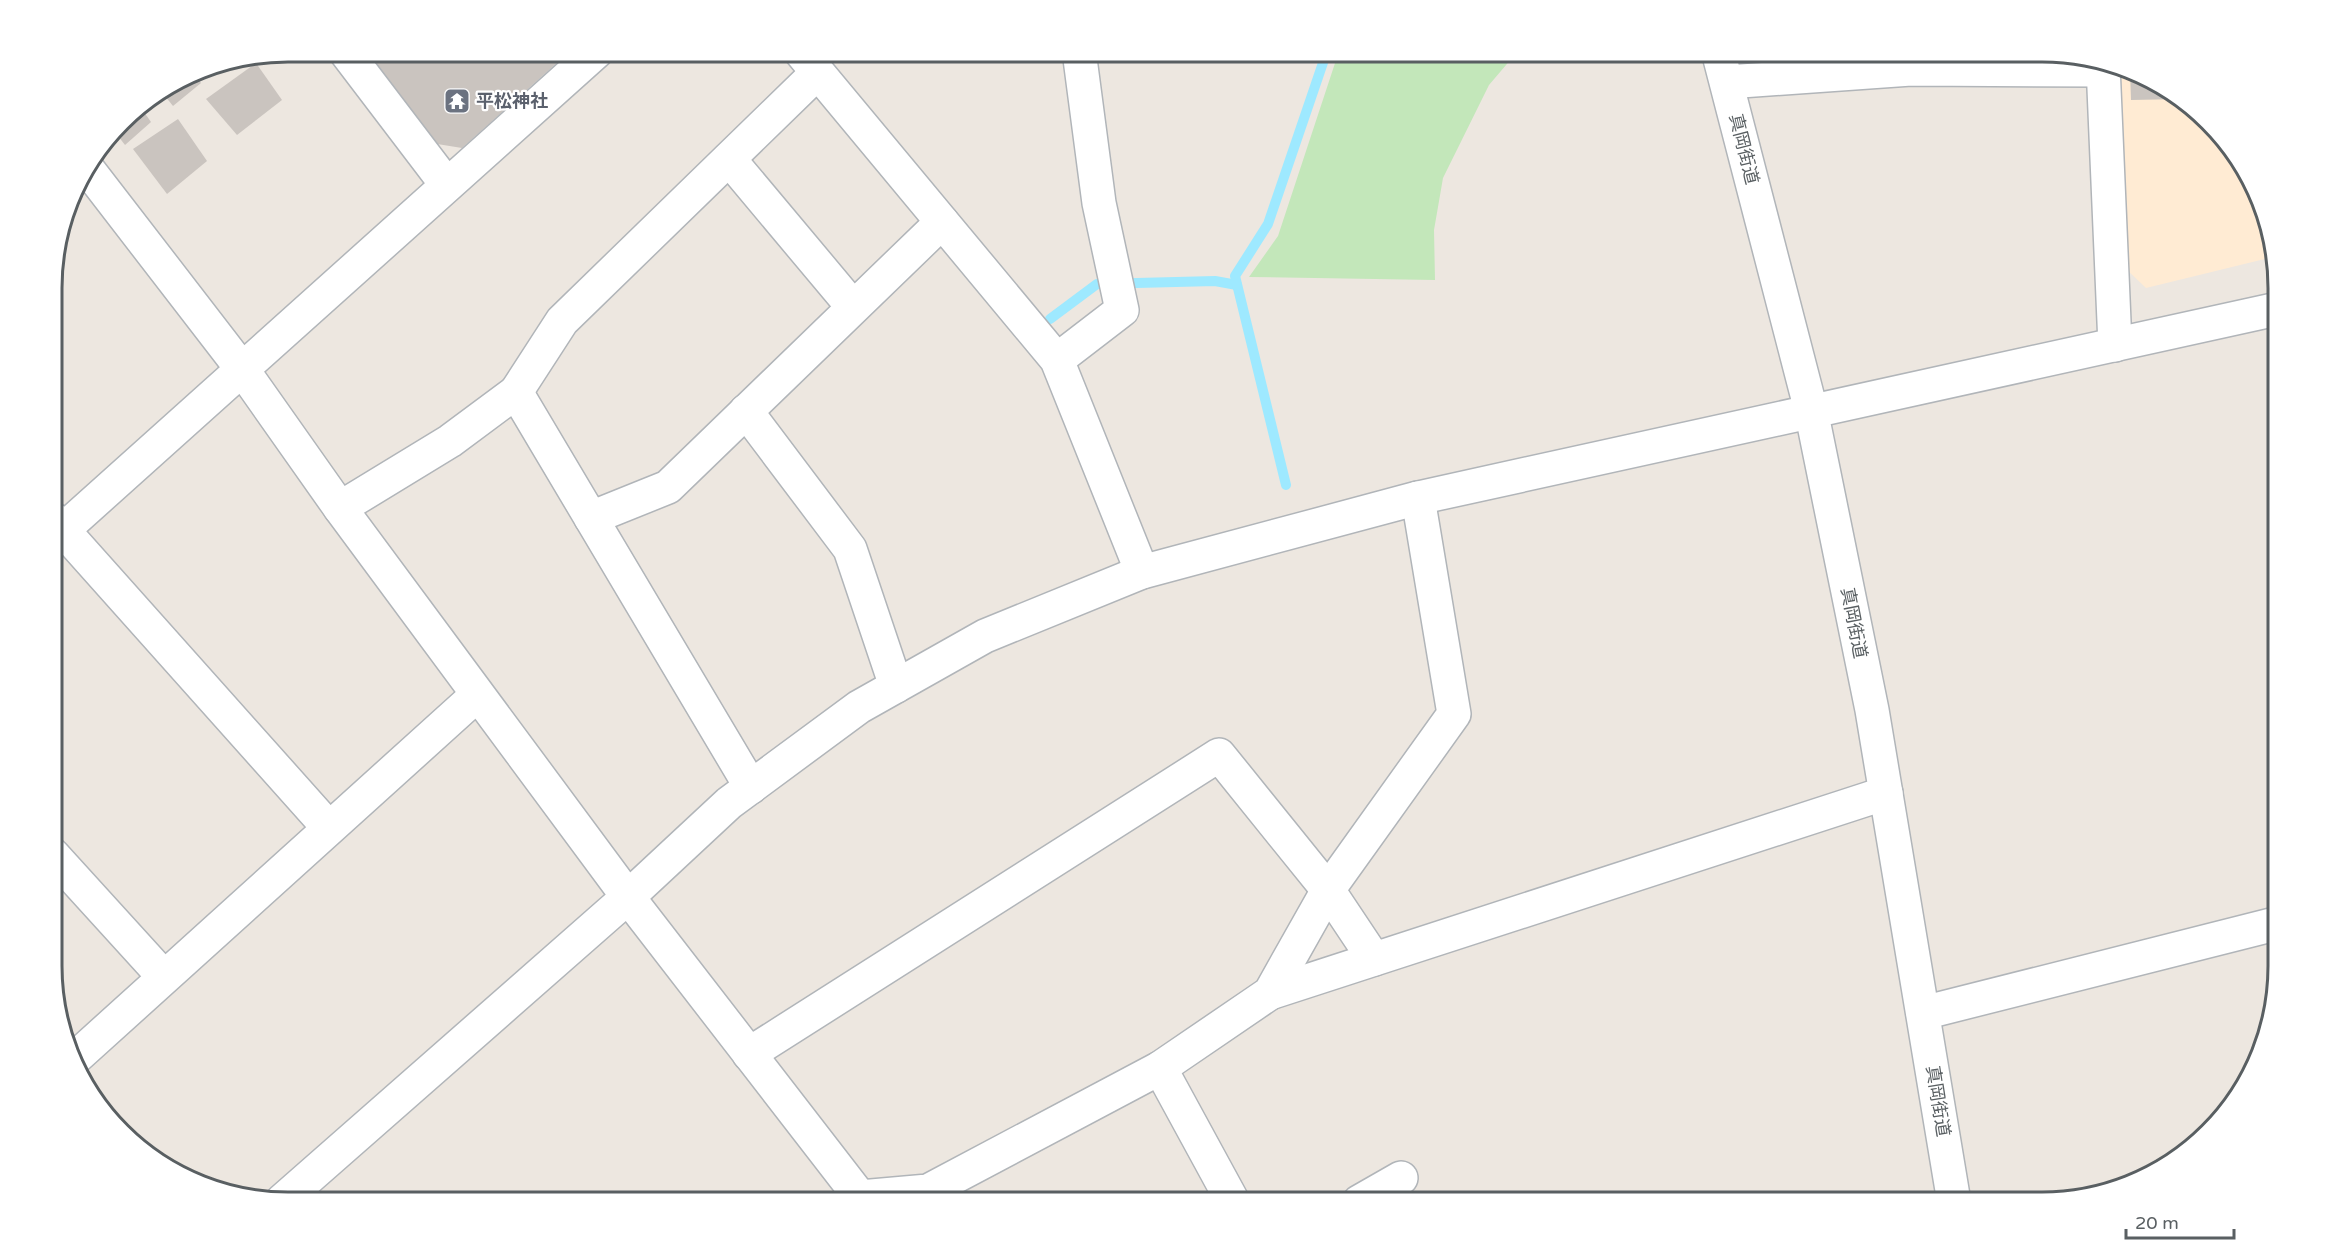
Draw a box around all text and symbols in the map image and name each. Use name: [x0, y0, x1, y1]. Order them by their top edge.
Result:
temple icon: 平松神社: [442, 86, 472, 116]
place label: 平松神社: [476, 90, 548, 112]
street label: 真岡街道: [1725, 111, 1763, 187]
street label: 真岡街道: [1836, 586, 1872, 660]
street label: 真岡街道: [1922, 1064, 1954, 1138]
scale bar: [2126, 1202, 2234, 1240]
text: 20 m: [2135, 1212, 2179, 1234]

